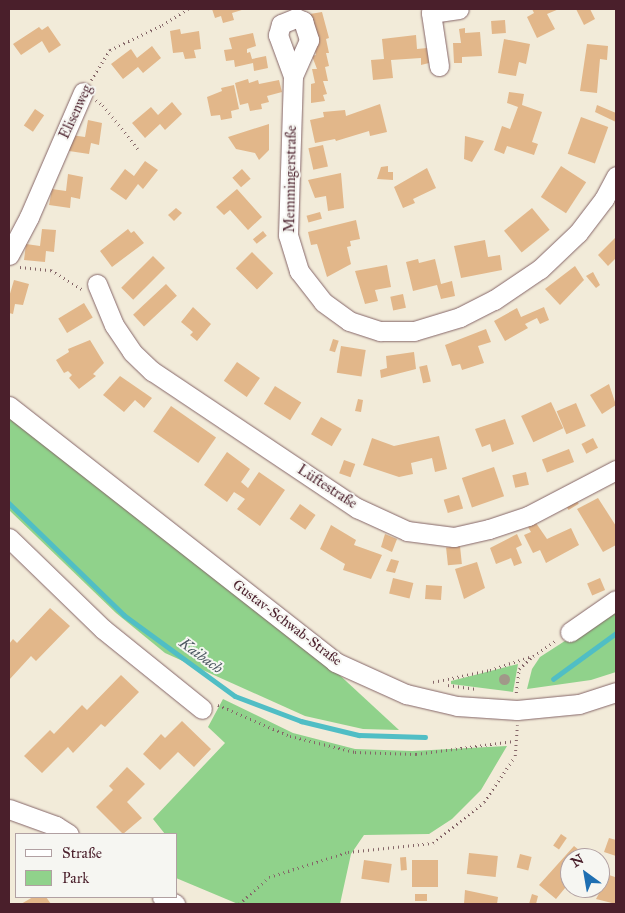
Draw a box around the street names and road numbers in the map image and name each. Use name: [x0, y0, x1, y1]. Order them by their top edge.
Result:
street label: Elisenweg: [56, 82, 96, 142]
street label: Memmingerstraße: [282, 125, 300, 233]
street label: Lüftestraße: [294, 462, 360, 512]
street label: Gustav-Schwab-Straße: [229, 576, 345, 670]

